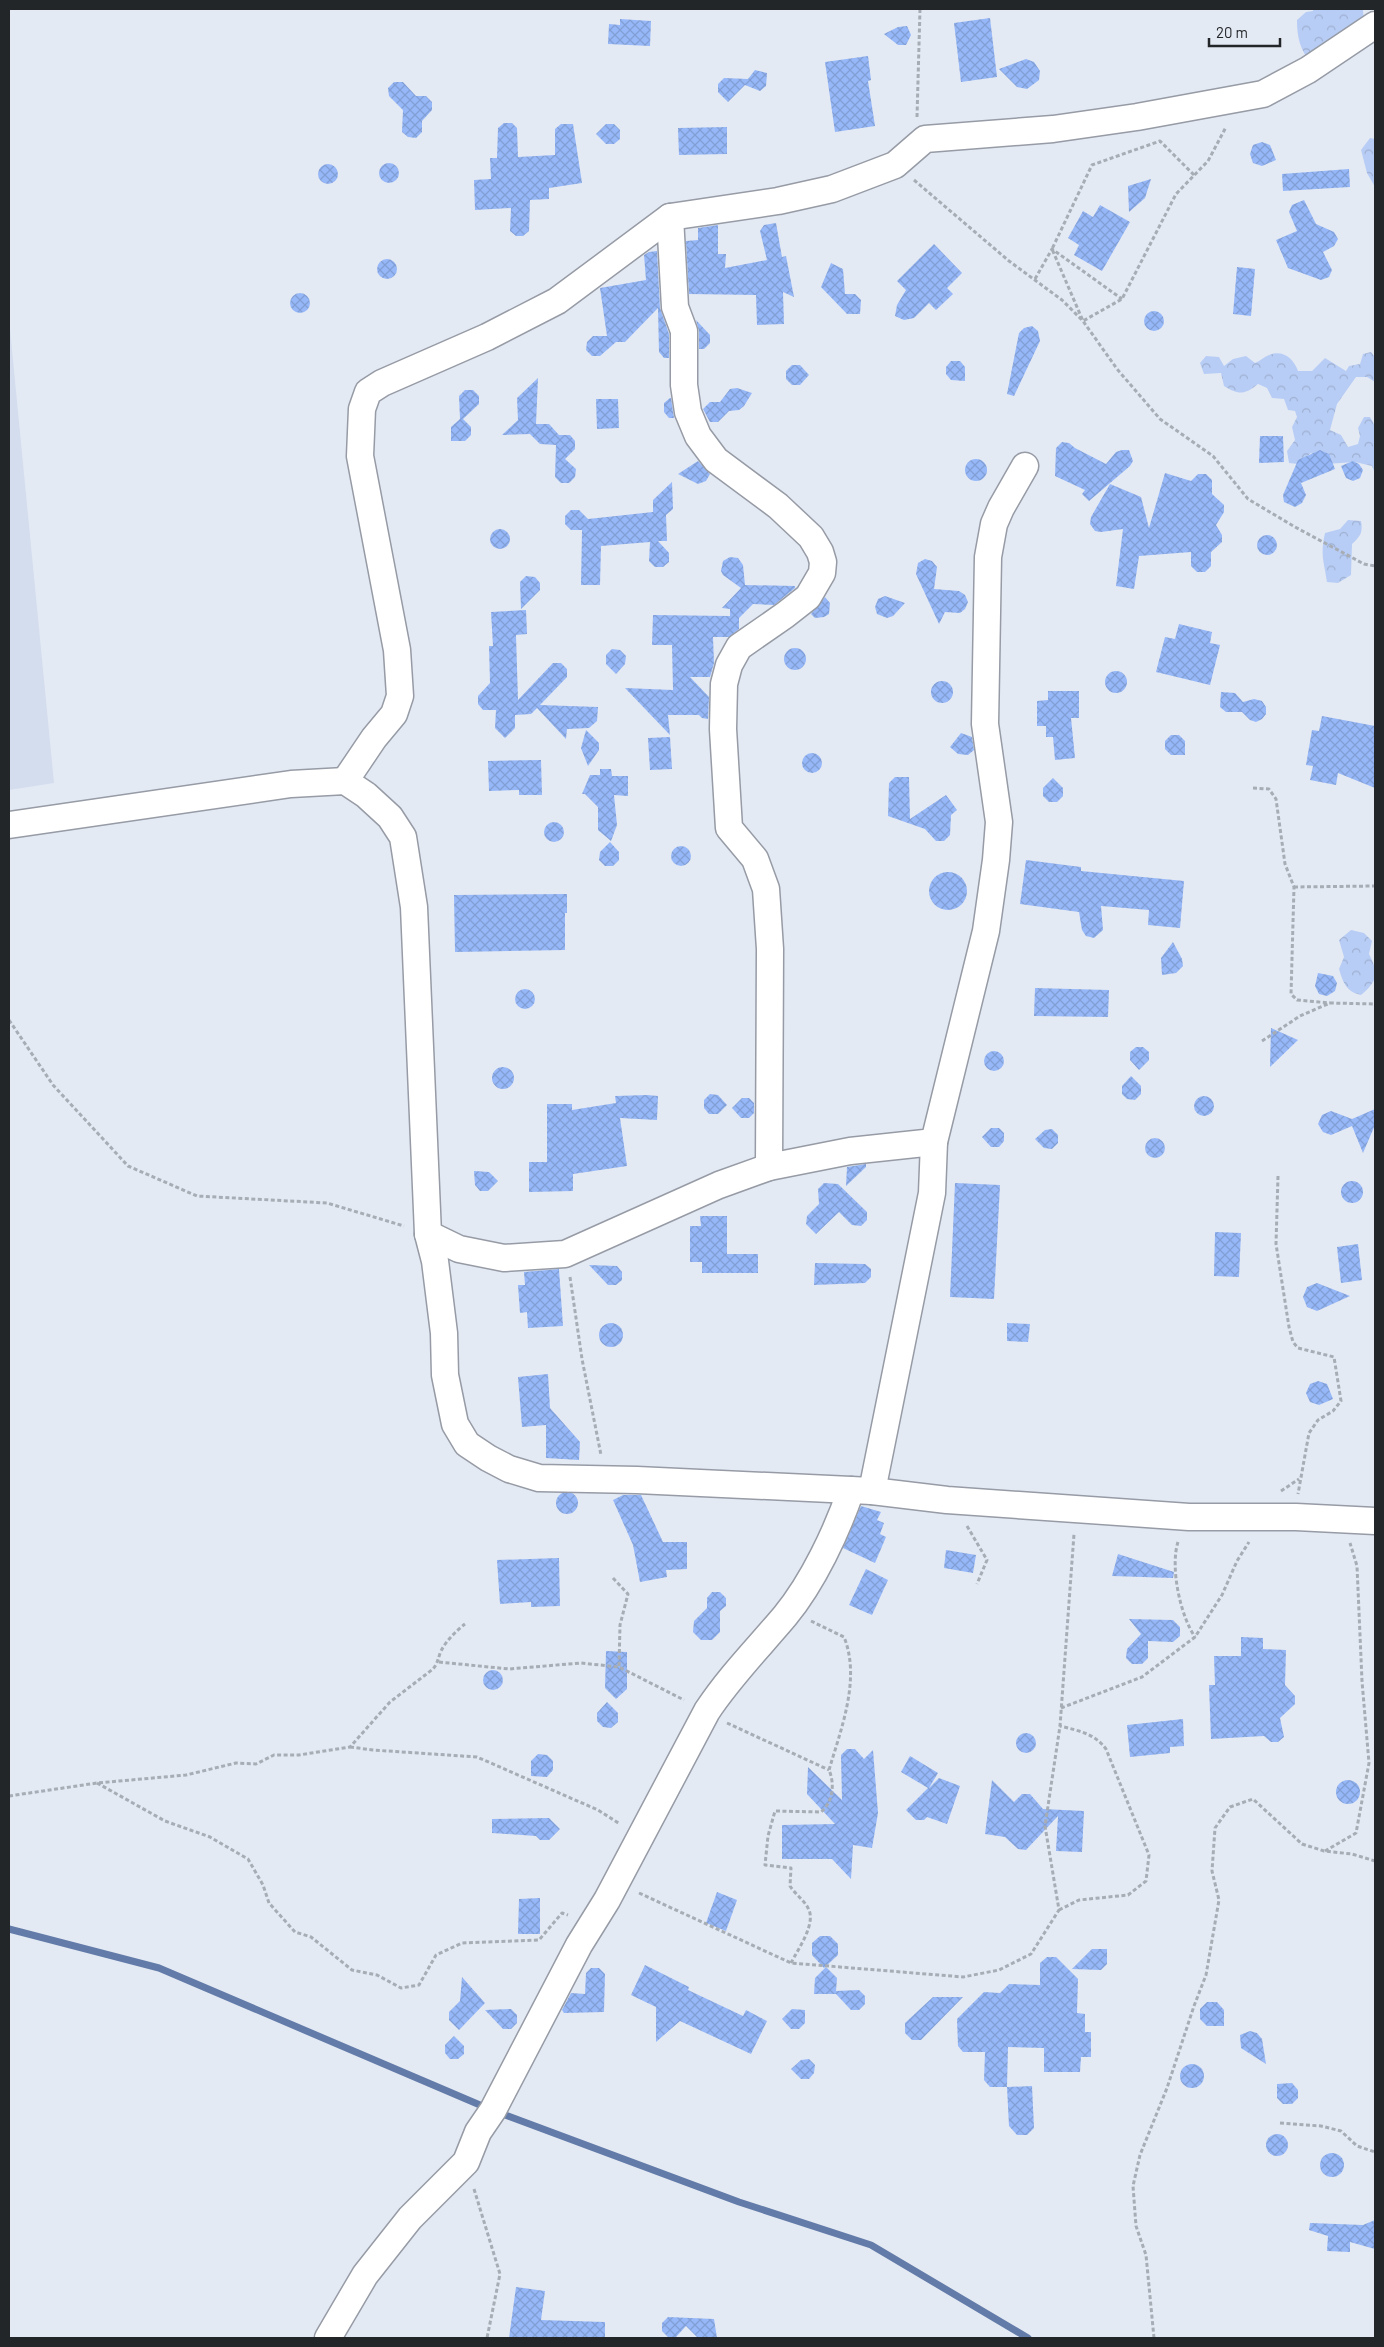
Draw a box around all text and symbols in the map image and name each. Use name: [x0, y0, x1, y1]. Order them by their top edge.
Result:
scale bar: [1209, 15, 1280, 47]
text: 20 m: [1216, 23, 1248, 41]

